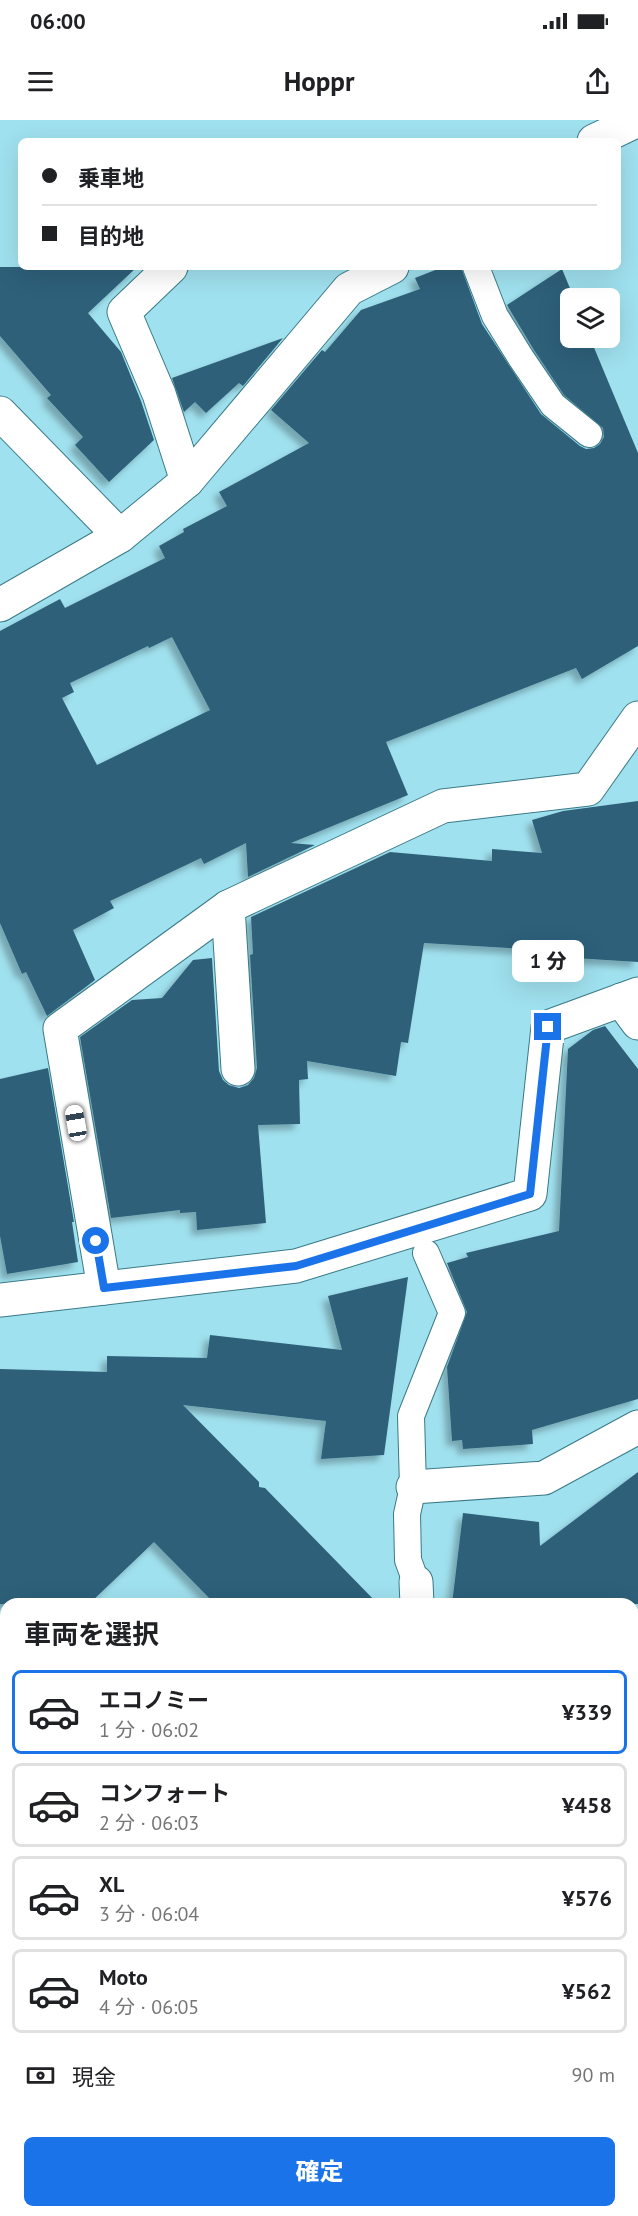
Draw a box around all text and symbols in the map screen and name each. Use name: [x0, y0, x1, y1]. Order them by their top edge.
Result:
text: 06:00: [30, 7, 86, 35]
text: Hoppr: [284, 64, 354, 98]
icon: menu: [24, 65, 57, 98]
icon: share: [581, 65, 614, 98]
text: 乗車地: [78, 164, 144, 192]
text: 目的地: [78, 222, 144, 250]
map controls: [560, 288, 620, 348]
button: layers: [560, 288, 620, 348]
callout: 1 分: [512, 940, 584, 982]
text: 1 分: [530, 948, 566, 974]
route end: [534, 1013, 561, 1040]
car: [64, 1104, 88, 1142]
route start: [82, 1227, 109, 1254]
text: 車両を選択: [24, 1617, 159, 1651]
icon: car: [27, 1685, 81, 1739]
text: エコノミー: [99, 1686, 209, 1714]
text: ¥339: [562, 1698, 612, 1726]
text: 1 分 · 06:02: [99, 1717, 199, 1743]
icon: car: [27, 1778, 81, 1832]
text: コンフォート: [99, 1779, 230, 1807]
text: ¥458: [562, 1791, 612, 1819]
text: 2 分 · 06:03: [99, 1810, 199, 1836]
text: XL: [99, 1870, 124, 1898]
icon: car: [27, 1871, 81, 1925]
text: ¥576: [562, 1884, 612, 1912]
text: 3 分 · 06:04: [99, 1901, 199, 1927]
text: Moto: [99, 1963, 148, 1991]
icon: car: [27, 1964, 81, 2018]
text: ¥562: [562, 1977, 612, 2005]
text: 4 分 · 06:05: [99, 1994, 199, 2020]
icon: cash: [24, 2059, 57, 2092]
text: 90 m: [572, 2062, 615, 2088]
text: 現金: [72, 2063, 116, 2091]
button: 確定: [24, 2137, 615, 2206]

